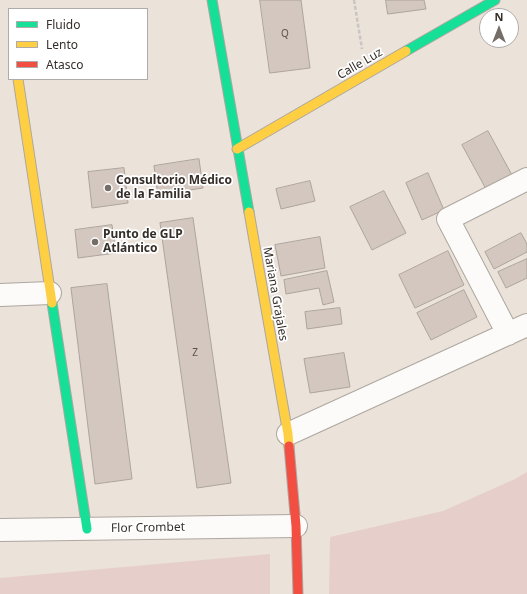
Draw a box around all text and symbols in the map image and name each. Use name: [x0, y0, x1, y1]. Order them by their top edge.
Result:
legend: [8, 8, 148, 80]
north arrow: [479, 8, 519, 48]
text: N: [495, 9, 503, 24]
text: Fluido: [46, 16, 80, 33]
house number: Q: [281, 28, 289, 40]
text: Lento: [46, 36, 78, 53]
street label: Calle Luz: [335, 45, 385, 83]
text: Atasco: [46, 56, 84, 73]
place label: Consultorio Médico de la Familia: [116, 174, 232, 202]
marker: Consultorio Médico de la Familia: [103, 183, 113, 193]
place label: Punto de GLP Atlántico: [103, 228, 183, 256]
marker: Punto de GLP Atlántico: [90, 237, 100, 247]
street label: Mariana Grajales: [260, 246, 290, 342]
house number: Z: [192, 347, 198, 359]
street label: Flor Crombet: [111, 520, 185, 536]

